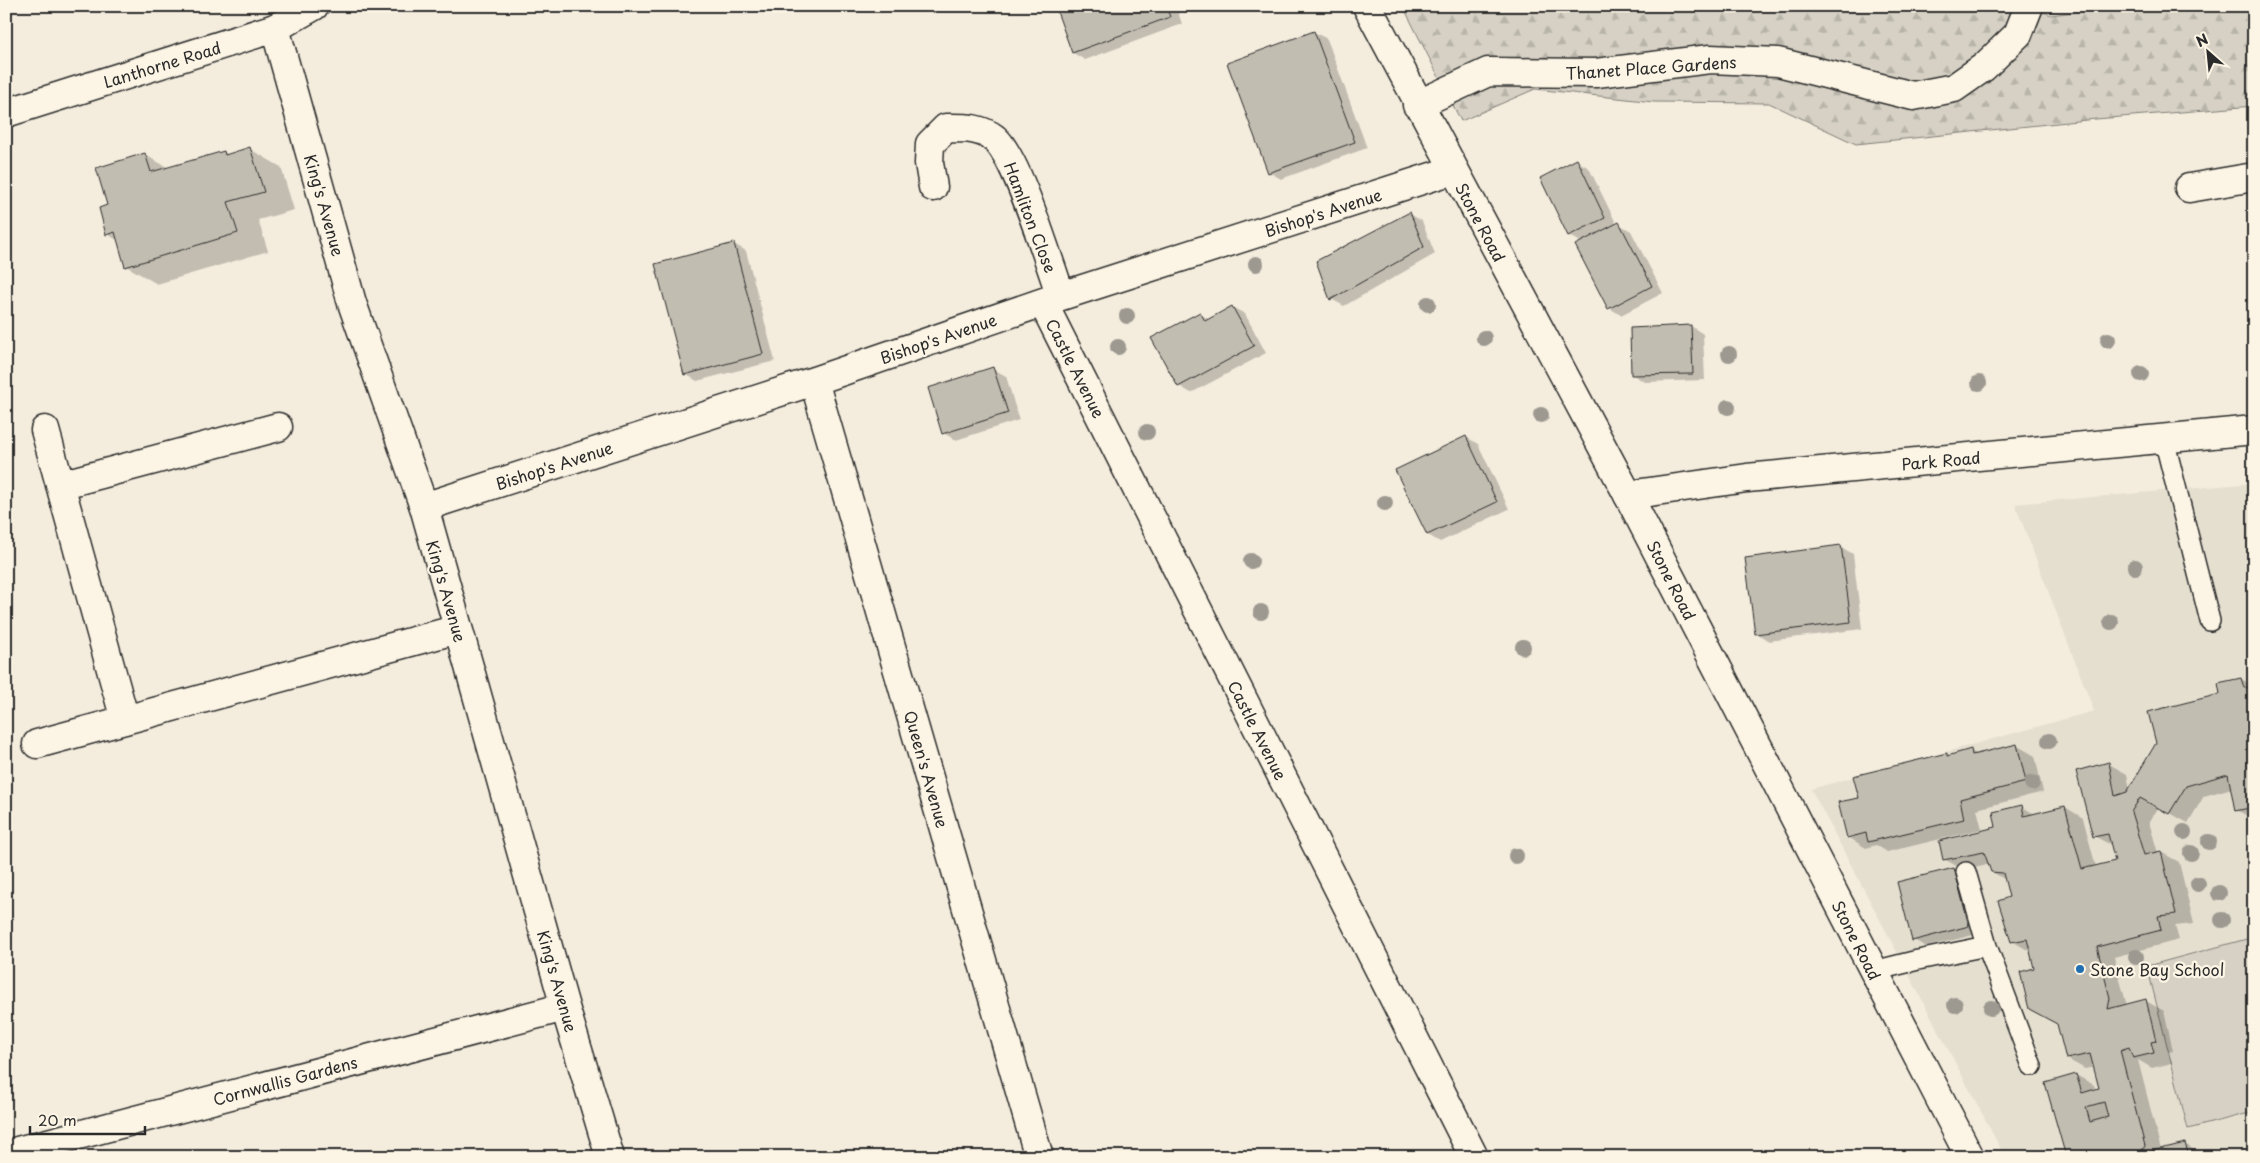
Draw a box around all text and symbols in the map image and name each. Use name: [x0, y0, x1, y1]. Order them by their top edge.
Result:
north arrow: [2182, 28, 2232, 78]
text: N: [2192, 28, 2212, 52]
street label: Lanthorne Road: [100, 35, 224, 93]
street label: Thanet Place Gardens: [1565, 49, 1737, 85]
street label: King's Avenue: [299, 151, 351, 259]
street label: Hamliton Close: [999, 158, 1063, 276]
street label: Stone Road: [1450, 178, 1512, 266]
street label: Bishop's Avenue: [1261, 182, 1385, 242]
street label: Bishop's Avenue: [876, 307, 1000, 369]
street label: Castle Avenue: [1041, 314, 1111, 422]
street label: Bishop's Avenue: [492, 435, 616, 495]
street label: Park Road: [1900, 445, 1982, 475]
street label: Stone Road: [1642, 536, 1702, 624]
street label: King's Avenue: [421, 537, 473, 645]
street label: Castle Avenue: [1223, 676, 1293, 784]
street label: Queen's Avenue: [899, 707, 955, 831]
street label: Stone Road: [1827, 896, 1887, 984]
street label: King's Avenue: [532, 927, 584, 1035]
place label: Stone Bay School: [2090, 957, 2224, 981]
marker: Stone Bay School: [2074, 963, 2086, 975]
street label: Cornwallis Gardens: [210, 1049, 360, 1111]
scale bar: [30, 1103, 145, 1135]
text: 20 m: [38, 1108, 77, 1131]

